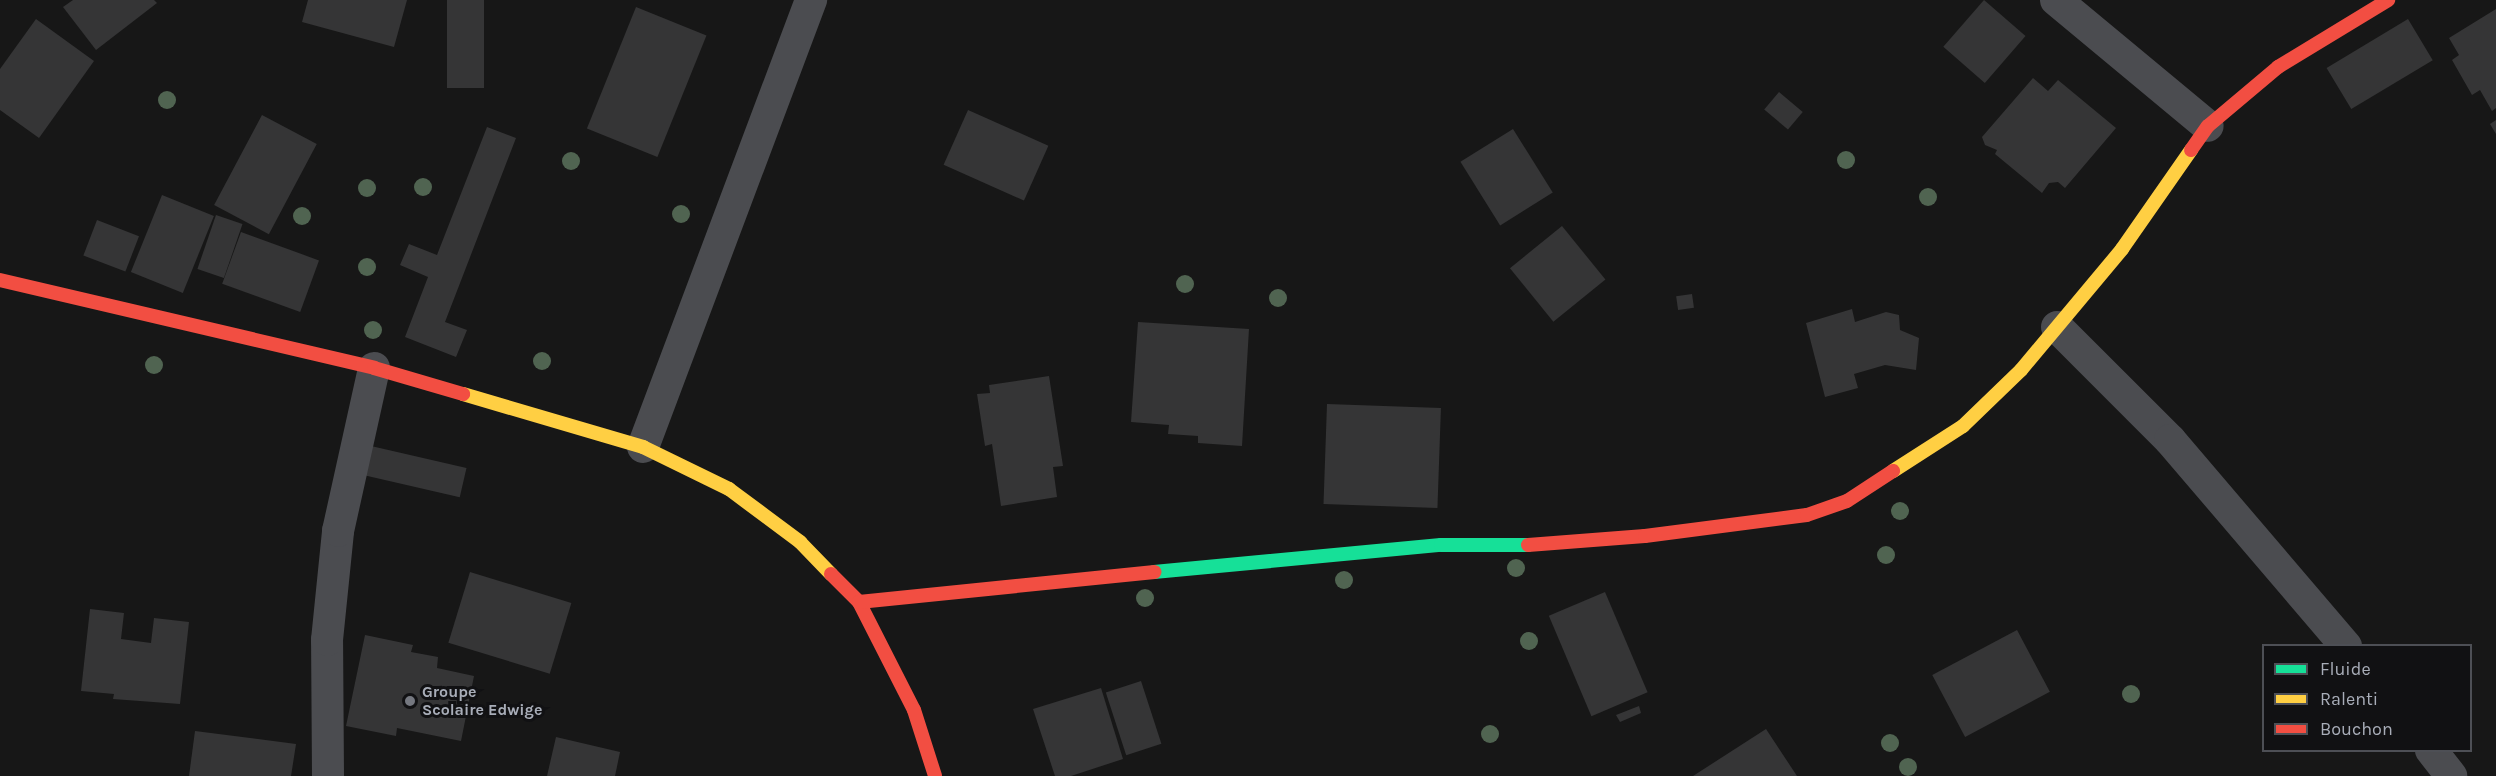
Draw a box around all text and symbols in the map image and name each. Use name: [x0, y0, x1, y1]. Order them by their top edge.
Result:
legend: [2262, 644, 2472, 752]
text: Fluide: [2320, 658, 2371, 680]
place label: Groupe Scolaire Edwige: [422, 682, 542, 720]
text: Ralenti: [2320, 688, 2378, 710]
marker: Groupe Scolaire Edwige: [403, 694, 417, 708]
text: Bouchon: [2320, 718, 2393, 740]

